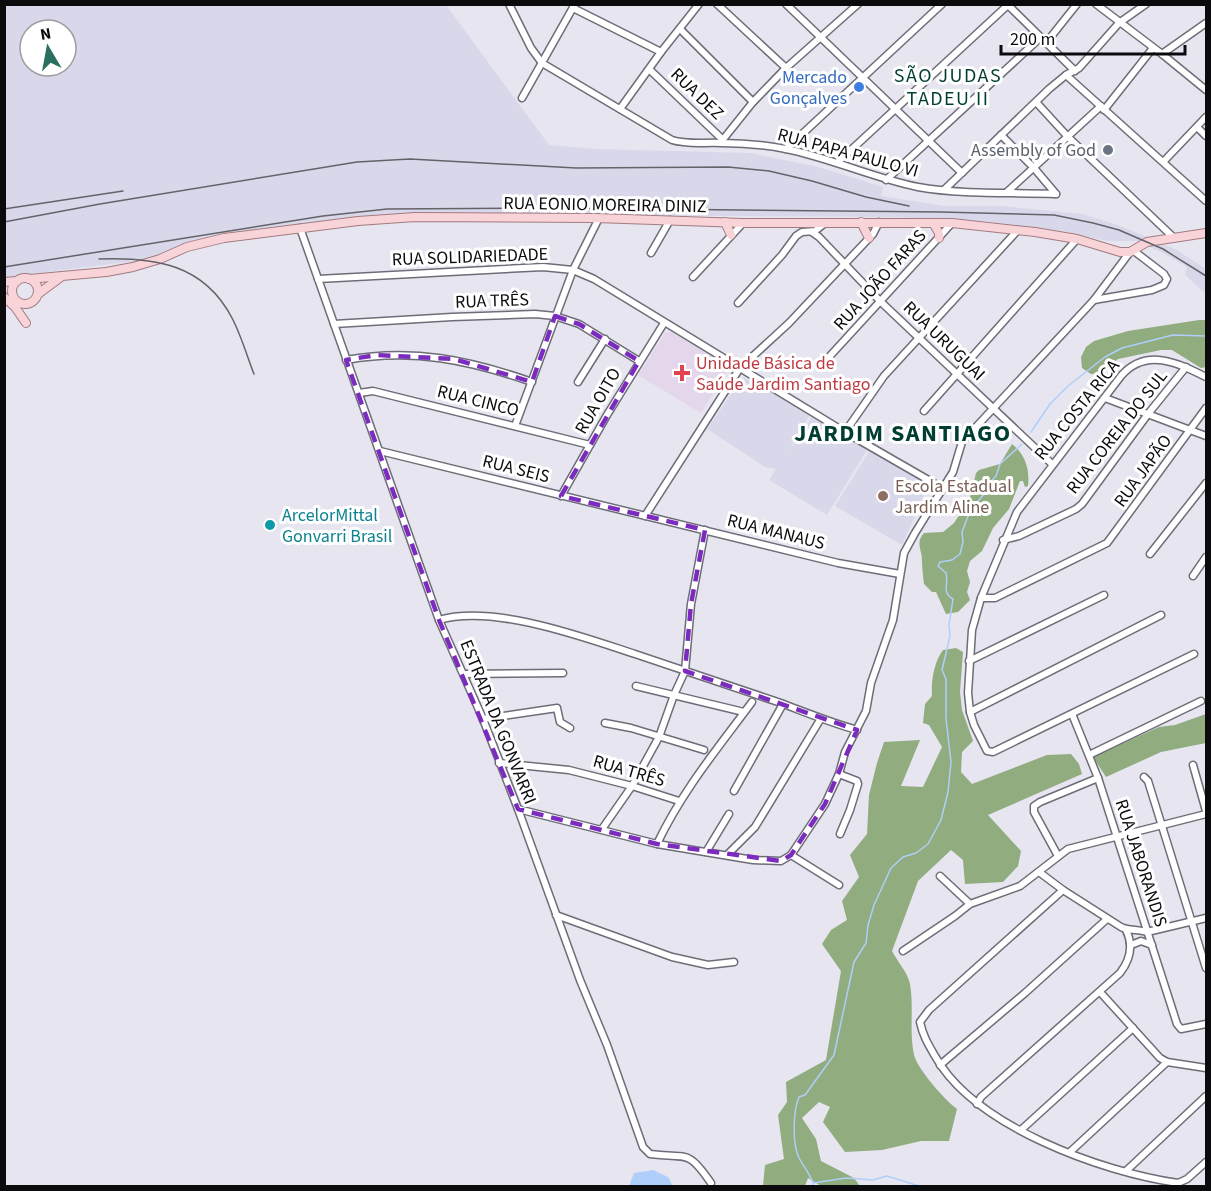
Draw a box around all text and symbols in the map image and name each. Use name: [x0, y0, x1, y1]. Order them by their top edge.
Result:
north arrow: [18, 18, 78, 78]
scale bar: [1001, 18, 1186, 56]
text: N: [38, 22, 53, 46]
text: 200 m: [1010, 27, 1055, 52]
street label: RUA DEZ: [665, 62, 729, 126]
district label: SÃO JUDAS TADEU II: [894, 62, 1002, 113]
place label: Mercado Gonçalves: [770, 65, 847, 111]
marker: Mercado Gonçalves: [852, 80, 866, 94]
street label: RUA PAPA PAULO VI: [775, 122, 921, 184]
place label: Assembly of God: [971, 138, 1096, 163]
marker: Assembly of God: [1101, 143, 1115, 157]
street label: RUA EONIO MOREIRA DINIZ: [503, 191, 707, 219]
street label: RUA JOÃO FARAS: [828, 224, 932, 336]
street label: RUA SOLIDARIEDADE: [391, 242, 549, 272]
street label: RUA TRÊS: [455, 287, 529, 315]
street label: RUA URUGUAI: [897, 295, 991, 387]
place label: Unidade Básica de Saúde Jardim Santiago: [696, 351, 870, 397]
street label: RUA COSTA RICA: [1029, 354, 1126, 466]
street label: RUA OITO: [569, 363, 627, 439]
marker: Unidade Básica de Saúde Jardim Santiago: [673, 364, 691, 382]
street label: RUA COREIA DO SUL: [1061, 365, 1174, 499]
street label: RUA CINCO: [435, 379, 521, 423]
district label: JARDIM SANTIAGO: [794, 416, 1012, 451]
street label: RUA JAPÃO: [1108, 430, 1178, 512]
street label: RUA SEIS: [480, 449, 552, 489]
place label: Escola Estadual Jardim Aline: [895, 474, 1012, 520]
marker: Escola Estadual Jardim Aline: [876, 489, 890, 503]
place label: ArcelorMittal Gonvarri Brasil: [282, 503, 392, 549]
street label: RUA MANAUS: [724, 508, 828, 556]
marker: ArcelorMittal Gonvarri Brasil: [263, 518, 277, 532]
street label: ESTRADA DA GONVARRI: [454, 636, 542, 808]
street label: RUA TRÊS: [590, 749, 668, 793]
street label: RUA JABORANDIS: [1109, 796, 1173, 930]

